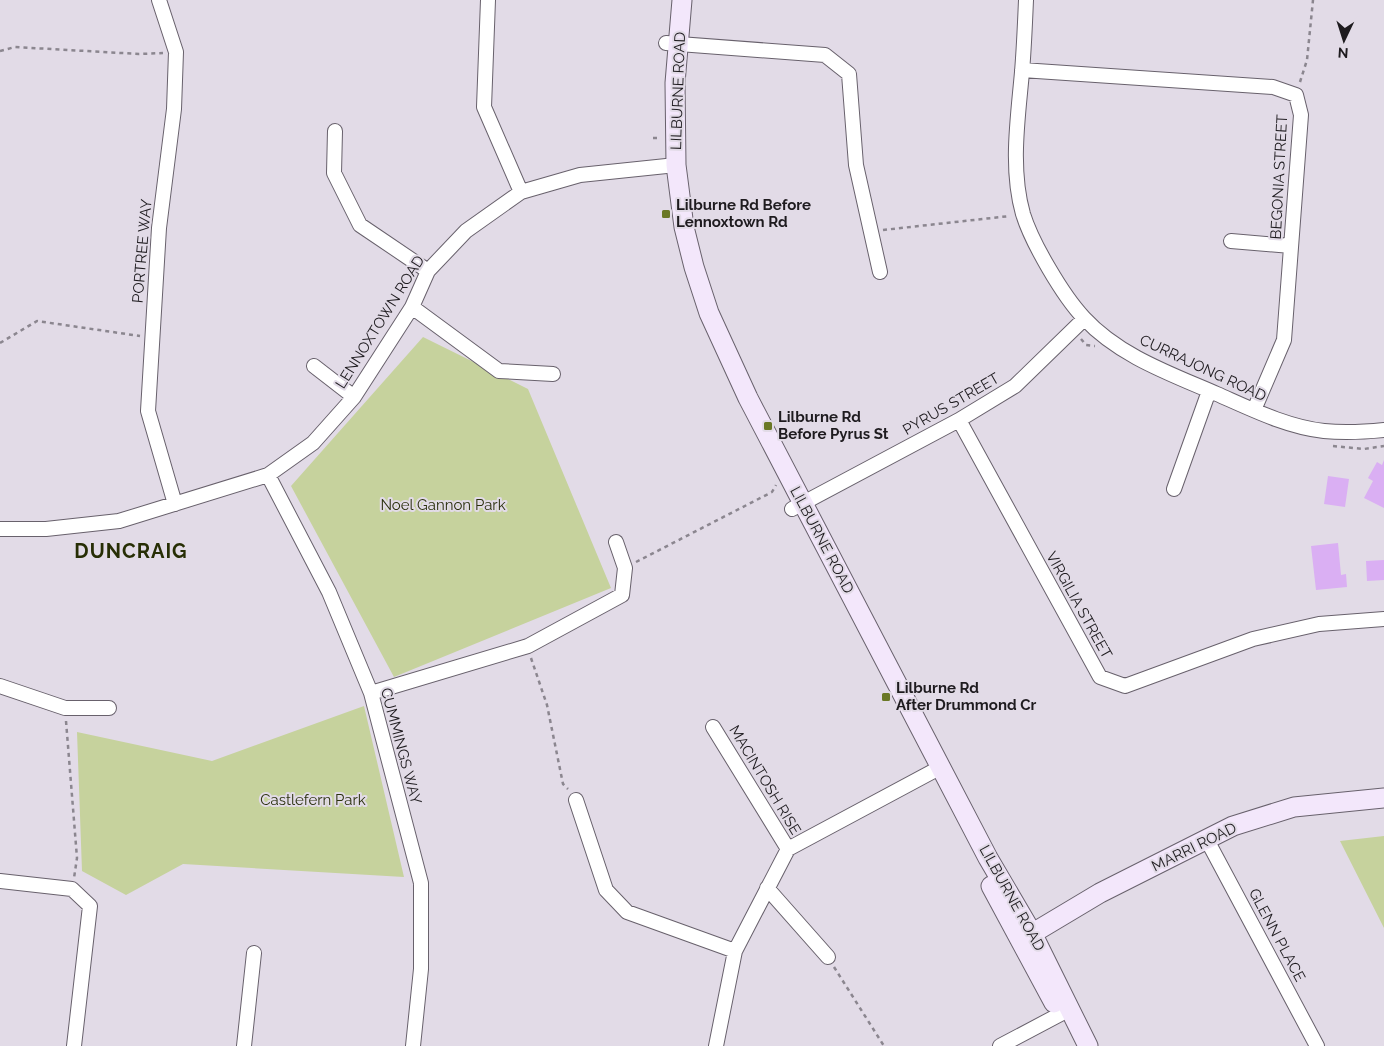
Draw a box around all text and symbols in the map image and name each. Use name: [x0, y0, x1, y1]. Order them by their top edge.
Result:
north arrow: [1319, 15, 1369, 65]
street label: LILBURNE ROAD: [667, 31, 689, 150]
text: N: [1337, 45, 1349, 61]
street label: BEGONIA STREET: [1267, 114, 1291, 240]
place label: Lilburne Rd Before Lennoxtown Rd: [676, 196, 811, 231]
street label: PORTREE WAY: [128, 198, 156, 304]
marker: Lilburne Rd Before Lennoxtown Rd: [660, 208, 672, 220]
street label: LENNOXTOWN ROAD: [332, 252, 428, 392]
street label: CURRAJONG ROAD: [1137, 331, 1269, 405]
street label: PYRUS STREET: [900, 369, 1002, 439]
place label: Lilburne Rd Before Pyrus St: [778, 408, 889, 443]
marker: Lilburne Rd Before Pyrus St: [762, 420, 774, 432]
street label: LILBURNE ROAD: [786, 484, 858, 597]
park label: Noel Gannon Park: [380, 496, 506, 514]
district label: DUNCRAIG: [74, 539, 188, 563]
street label: VIRGILIA STREET: [1042, 548, 1116, 662]
place label: Lilburne Rd After Drummond Cr: [896, 679, 1037, 714]
street label: CUMMINGS WAY: [377, 686, 425, 806]
marker: Lilburne Rd After Drummond Cr: [880, 691, 892, 703]
street label: MACINTOSH RISE: [725, 722, 805, 838]
park label: Castlefern Park: [260, 791, 366, 809]
street label: MARRI ROAD: [1149, 819, 1240, 875]
street label: LILBURNE ROAD: [975, 842, 1049, 954]
street label: GLENN PLACE: [1245, 885, 1309, 985]

